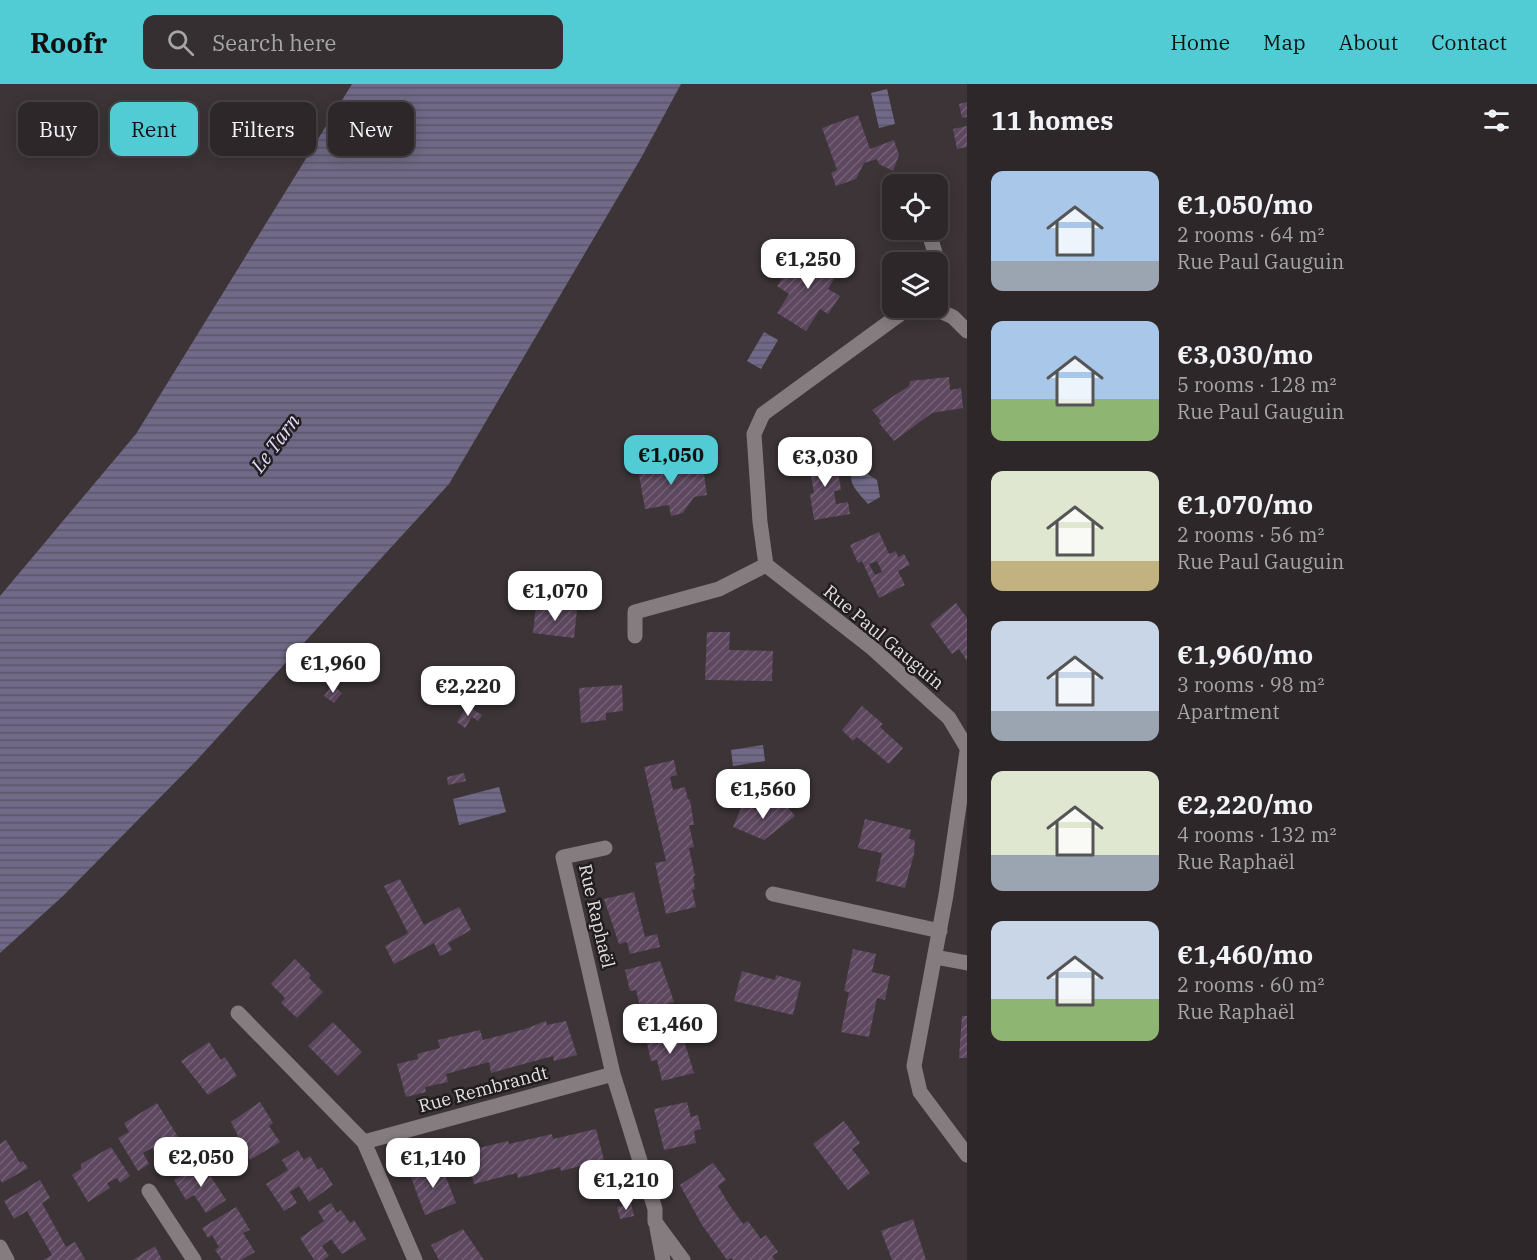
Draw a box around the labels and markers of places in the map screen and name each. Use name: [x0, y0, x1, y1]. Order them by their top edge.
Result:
pin: €1,250: [759, 239, 857, 290]
pin: €1,050: [622, 435, 720, 486]
pin: €3,030: [776, 437, 874, 488]
pin: €1,070: [506, 571, 604, 622]
pin: €1,960: [284, 643, 382, 694]
pin: €2,220: [419, 666, 517, 717]
pin: €1,560: [714, 769, 812, 820]
pin: €1,460: [621, 1004, 719, 1055]
pin: €2,050: [152, 1137, 250, 1188]
pin: €1,140: [384, 1138, 482, 1189]
pin: €1,210: [577, 1160, 675, 1211]

